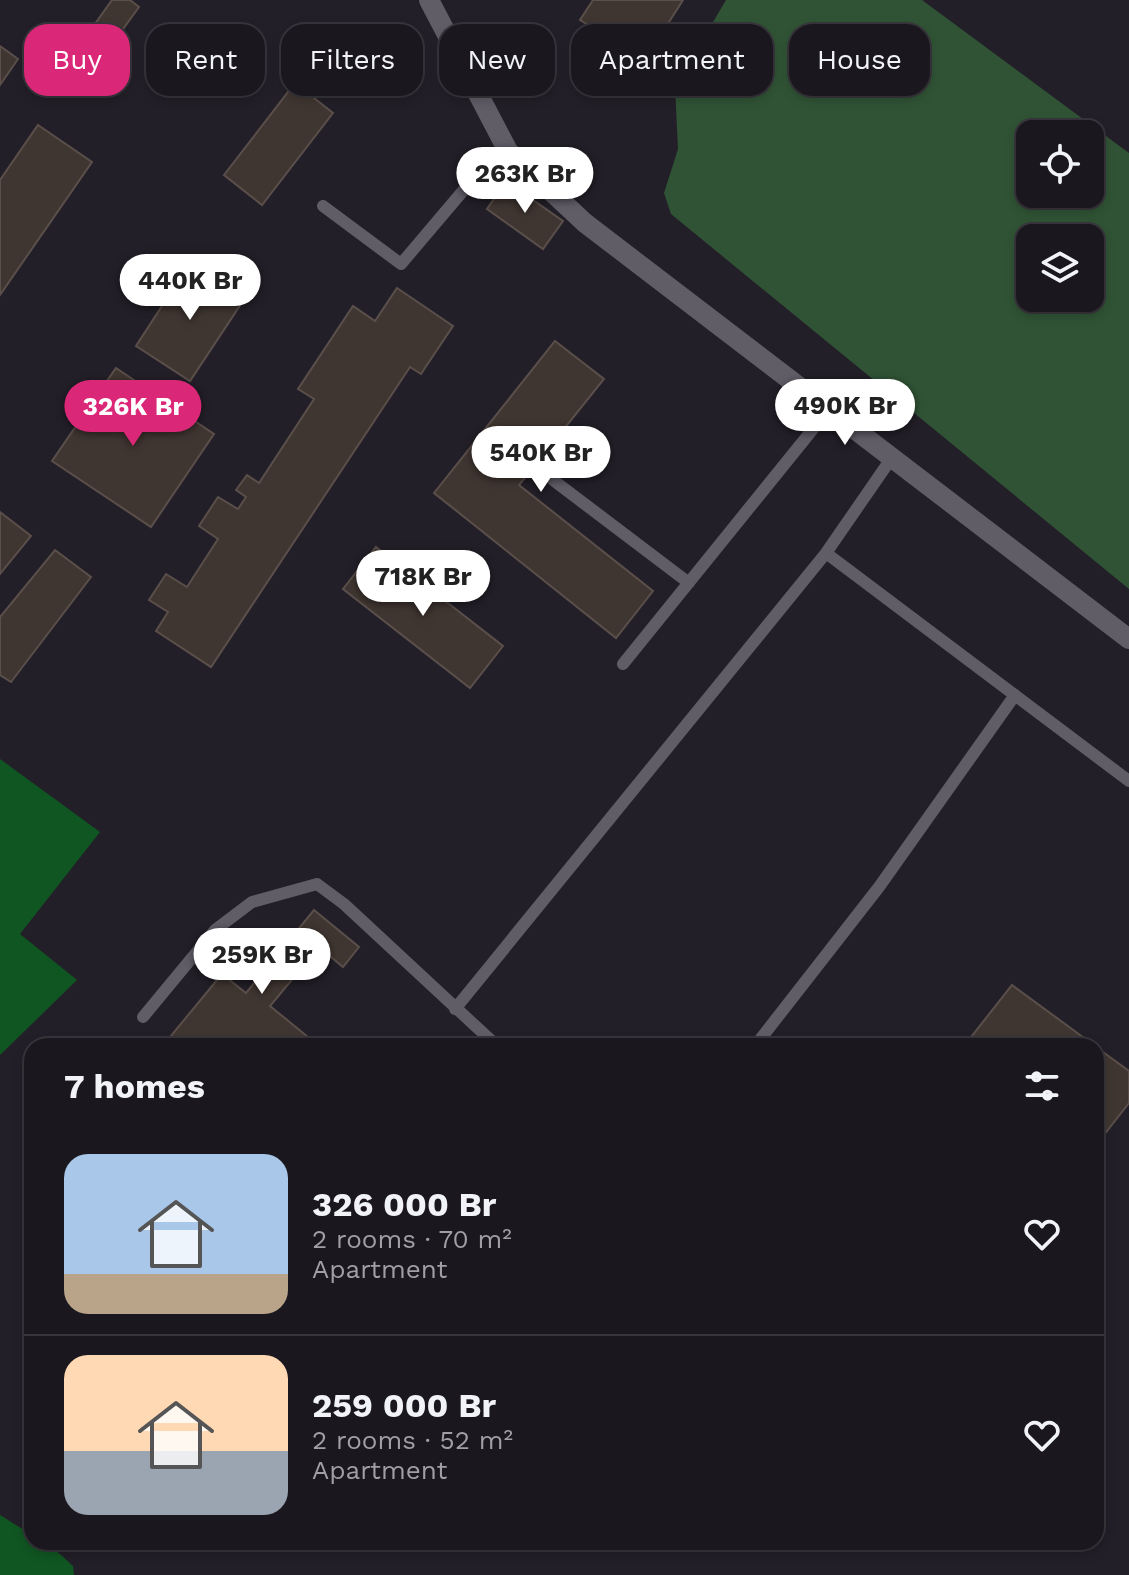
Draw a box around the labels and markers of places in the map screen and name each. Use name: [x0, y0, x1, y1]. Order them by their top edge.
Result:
pin: 263K Br: [451, 147, 599, 215]
pin: 440K Br: [116, 254, 264, 322]
pin: 490K Br: [771, 379, 919, 447]
pin: 326K Br: [59, 380, 207, 448]
pin: 540K Br: [467, 426, 615, 494]
pin: 718K Br: [349, 550, 497, 618]
pin: 259K Br: [188, 928, 336, 996]

